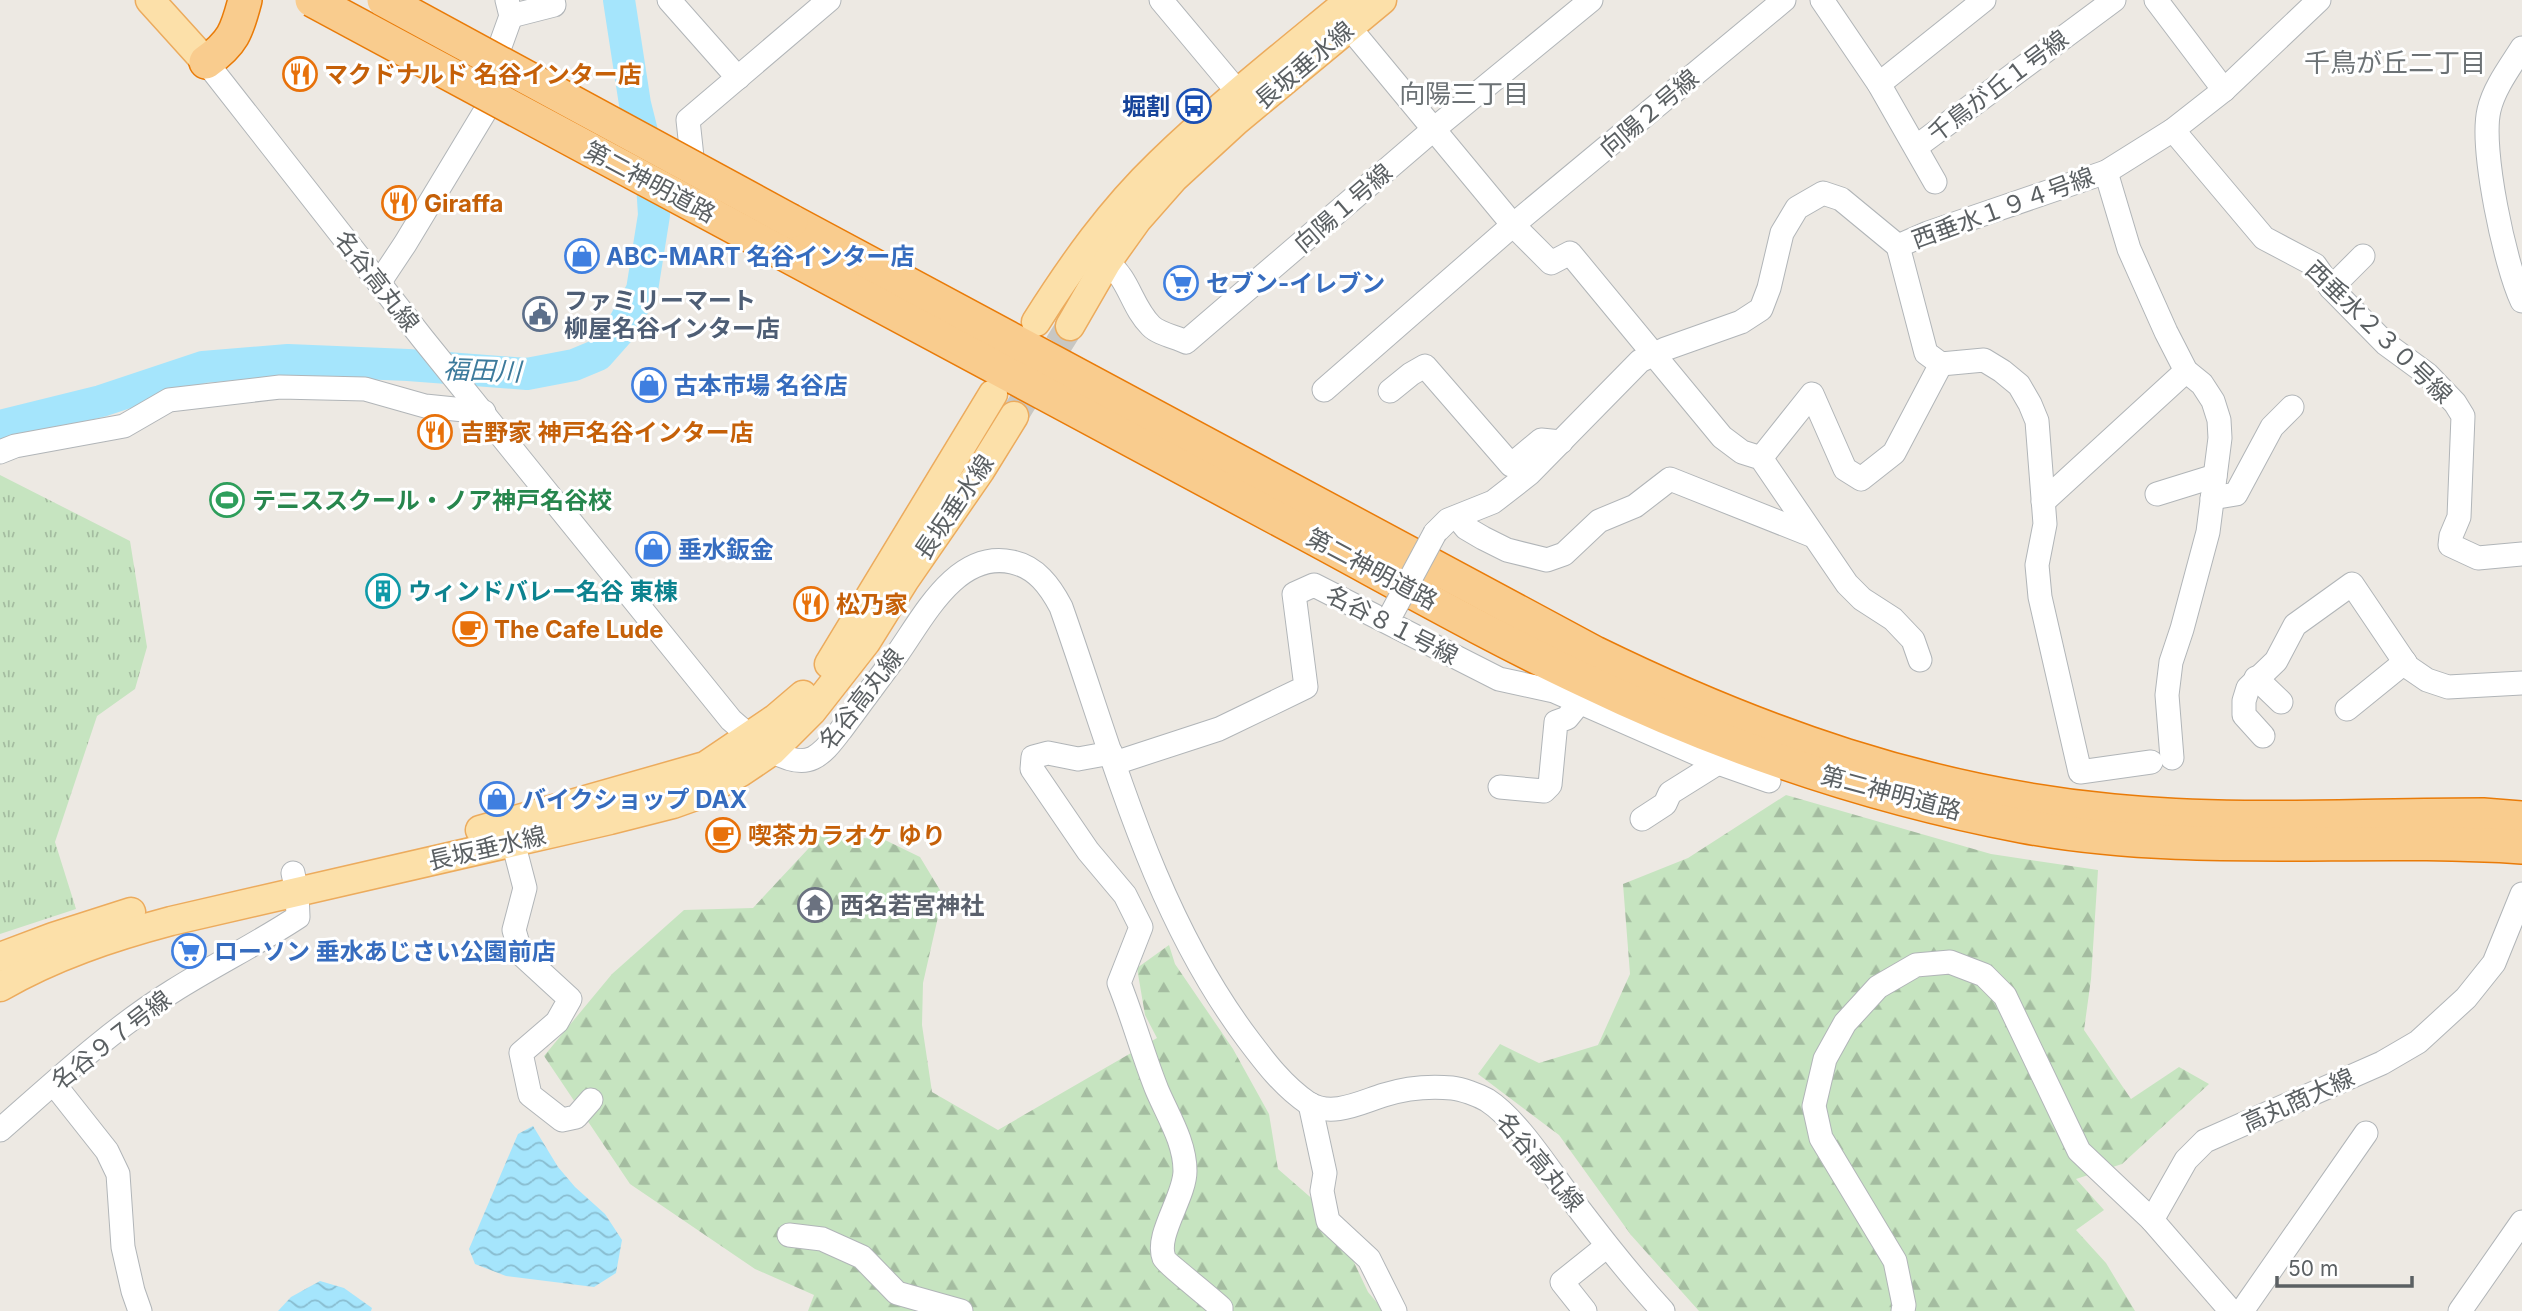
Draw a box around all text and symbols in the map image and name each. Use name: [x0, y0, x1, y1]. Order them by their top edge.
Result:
street label: 長坂垂水線: [1249, 15, 1359, 115]
street label: 千鳥が丘１号線: [1922, 24, 2074, 148]
district label: 千鳥が丘二丁目: [2304, 47, 2486, 78]
restaurant icon: マクドナルド 名谷インター店: [281, 55, 319, 93]
place label: マクドナルド 名谷インター店: [324, 60, 642, 89]
street label: 向陽２号線: [1594, 63, 1704, 163]
district label: 向陽三丁目: [1399, 78, 1529, 109]
bus stop icon: 堀割: [1175, 87, 1213, 125]
place label: 堀割: [1122, 92, 1170, 121]
street label: 第二神明道路: [580, 135, 720, 229]
street label: 向陽１号線: [1288, 158, 1398, 258]
street label: 西垂水１９４号線: [1908, 162, 2098, 254]
restaurant icon: Giraffa: [380, 184, 418, 222]
place label: Giraffa: [424, 189, 503, 218]
street label: 名谷高丸線: [329, 225, 425, 337]
shop icon: ABC-MART 名谷インター店: [563, 237, 601, 275]
place label: ABC-MART 名谷インター店: [606, 242, 915, 271]
street label: 西垂水２３０号線: [2300, 255, 2458, 409]
supermarket icon: セブン-イレブン: [1162, 264, 1200, 302]
place label: セブン-イレブン: [1206, 269, 1385, 298]
place label: ファミリーマート 柳屋名谷インター店: [564, 286, 780, 343]
public building icon: ファミリーマート 柳屋名谷インター店: [521, 295, 559, 333]
water label: 福田川: [442, 353, 525, 387]
shop icon: 古本市場 名谷店: [630, 366, 668, 404]
place label: 古本市場 名谷店: [674, 371, 848, 400]
restaurant icon: 吉野家 神戸名谷インター店: [416, 413, 454, 451]
place label: 吉野家 神戸名谷インター店: [460, 418, 754, 447]
street label: 長坂垂水線: [908, 449, 1000, 565]
sports icon: テニススクール・ノア神戸名谷校: [208, 481, 246, 519]
place label: テニススクール・ノア神戸名谷校: [252, 486, 612, 515]
street label: 第二神明道路: [1302, 522, 1442, 616]
shop icon: 垂水鈑金: [634, 530, 672, 568]
place label: 垂水鈑金: [678, 535, 774, 564]
building icon: ウィンドバレー名谷 東棟: [364, 572, 402, 610]
place label: ウィンドバレー名谷 東棟: [408, 577, 678, 606]
street label: 名谷８１号線: [1321, 579, 1463, 671]
restaurant icon: 松乃家: [792, 585, 830, 623]
place label: 松乃家: [836, 590, 908, 619]
cafe icon: The Cafe Lude: [451, 610, 489, 648]
place label: The Cafe Lude: [494, 615, 664, 644]
street label: 名谷高丸線: [813, 643, 909, 755]
street label: 第二神明道路: [1818, 760, 1964, 826]
shop icon: バイクショップ DAX: [478, 780, 516, 818]
place label: バイクショップ DAX: [522, 785, 747, 814]
cafe icon: 喫茶カラオケ ゆり: [704, 816, 742, 854]
street label: 長坂垂水線: [425, 820, 549, 876]
place label: 喫茶カラオケ ゆり: [748, 821, 946, 850]
temple icon: 西名若宮神社: [796, 886, 834, 924]
place label: 西名若宮神社: [840, 891, 984, 920]
supermarket icon: ローソン 垂水あじさい公園前店: [170, 932, 208, 970]
place label: ローソン 垂水あじさい公園前店: [214, 937, 556, 966]
street label: 名谷９７号線: [45, 984, 177, 1096]
street label: 高丸商大線: [2237, 1062, 2359, 1138]
street label: 名谷高丸線: [1490, 1107, 1590, 1217]
scale bar: [2277, 1244, 2412, 1288]
text: 50 m: [2288, 1256, 2338, 1281]

